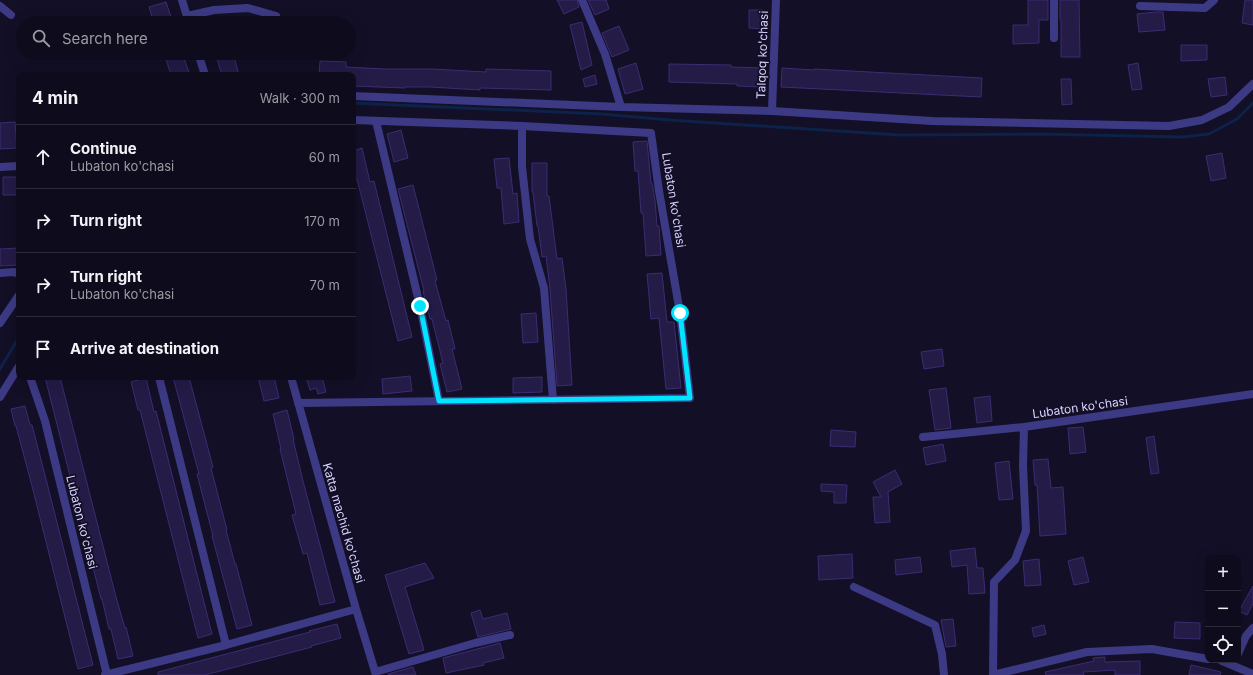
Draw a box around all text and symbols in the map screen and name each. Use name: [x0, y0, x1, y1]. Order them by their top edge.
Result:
street label: Talqoq ko'chasi: [753, 10, 771, 99]
search box: [16, 16, 356, 60]
icon: search: [30, 27, 52, 49]
text: Search here: [62, 29, 148, 48]
text: 4 min: [32, 88, 78, 108]
text: Walk · 300 m: [260, 90, 340, 106]
text: Continue: [70, 139, 137, 158]
icon: ahead: [32, 146, 54, 168]
text: 60 m: [309, 149, 340, 165]
street label: Lubaton ko'chasi: [659, 151, 689, 249]
text: Lubaton ko'chasi: [70, 158, 174, 174]
icon: right: [32, 210, 54, 232]
text: Turn right: [70, 211, 142, 230]
text: 170 m: [304, 213, 340, 229]
text: Turn right: [70, 267, 142, 286]
icon: right: [32, 274, 54, 296]
text: 70 m: [310, 277, 340, 293]
text: Lubaton ko'chasi: [70, 286, 174, 302]
route end: [411, 297, 429, 315]
route start: [671, 304, 689, 322]
icon: arrive: [32, 338, 54, 360]
text: Arrive at destination: [70, 339, 219, 358]
street label: Lubaton ko'chasi: [1031, 393, 1129, 421]
street label: Katta machid ko'chasi: [320, 461, 368, 585]
street label: Lubaton ko'chasi: [63, 473, 101, 571]
map controls: [1205, 555, 1241, 663]
button: +: [1205, 555, 1241, 591]
button: −: [1205, 591, 1241, 627]
button: locate: [1205, 627, 1241, 663]

